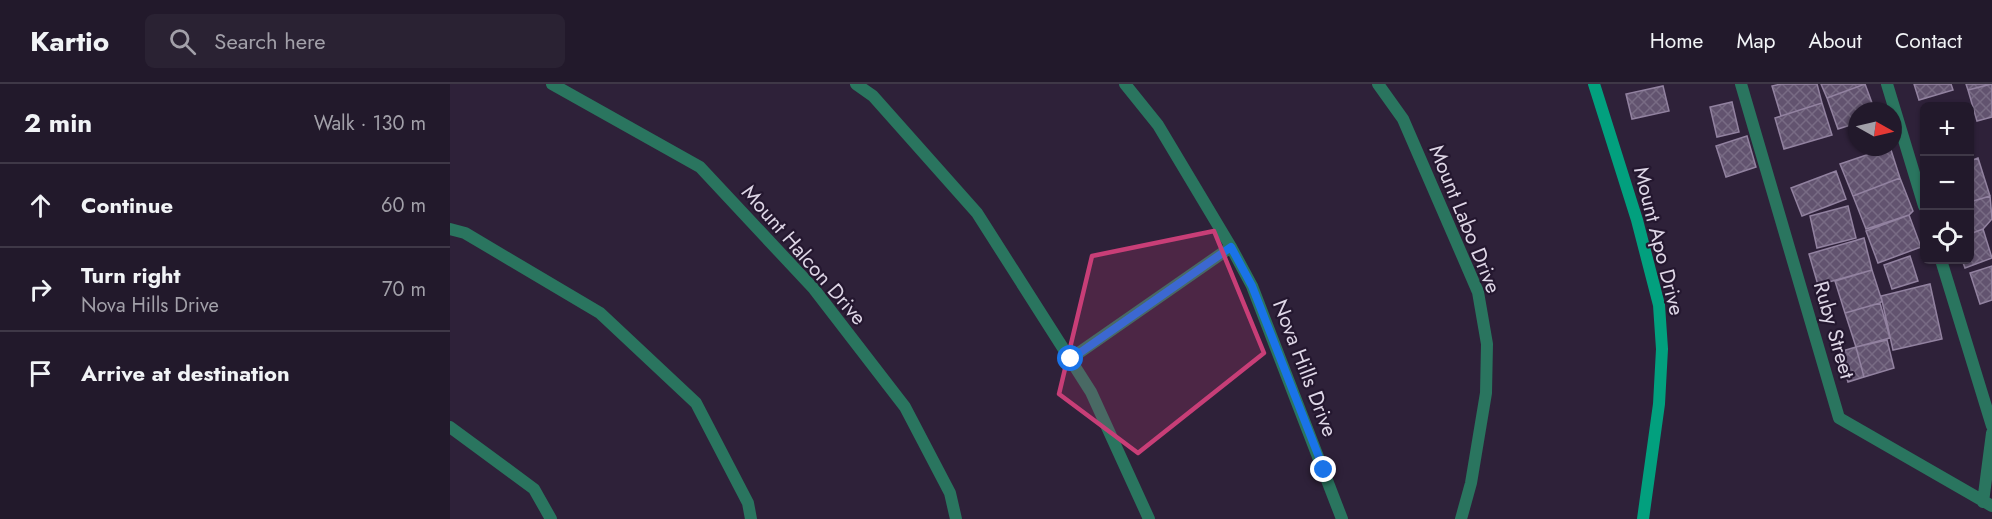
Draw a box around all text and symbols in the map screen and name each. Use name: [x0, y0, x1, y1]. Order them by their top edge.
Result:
search box: [145, 14, 565, 68]
text: Kartio: [30, 21, 109, 62]
icon: search: [166, 25, 199, 58]
text: Search here: [214, 25, 326, 57]
text: Home: [1650, 26, 1703, 56]
text: Map: [1736, 26, 1776, 56]
text: About: [1809, 26, 1862, 56]
text: Contact: [1895, 26, 1962, 56]
north arrow: [1848, 102, 1902, 156]
map controls: [1920, 102, 1974, 264]
button: +: [1920, 102, 1974, 156]
text: 2 min: [24, 104, 92, 142]
text: Walk · 130 m: [314, 109, 426, 138]
street label: Mount Labo Drive: [1422, 140, 1509, 298]
button: −: [1920, 156, 1974, 210]
street label: Mount Apo Drive: [1626, 164, 1692, 319]
street label: Mount Halcon Drive: [735, 178, 874, 332]
icon: ahead: [24, 189, 57, 222]
text: Continue: [81, 189, 173, 221]
text: 60 m: [381, 191, 426, 220]
button: locate: [1920, 210, 1974, 264]
text: Turn right: [81, 259, 181, 291]
icon: right: [24, 273, 57, 306]
text: 70 m: [382, 275, 426, 304]
street label: Ruby Street: [1806, 278, 1862, 382]
text: Nova Hills Drive: [81, 291, 219, 320]
street label: Nova Hills Drive: [1265, 295, 1345, 441]
route start: [1057, 345, 1083, 371]
icon: arrive: [24, 357, 57, 390]
text: Arrive at destination: [81, 357, 290, 389]
route end: [1310, 456, 1336, 482]

